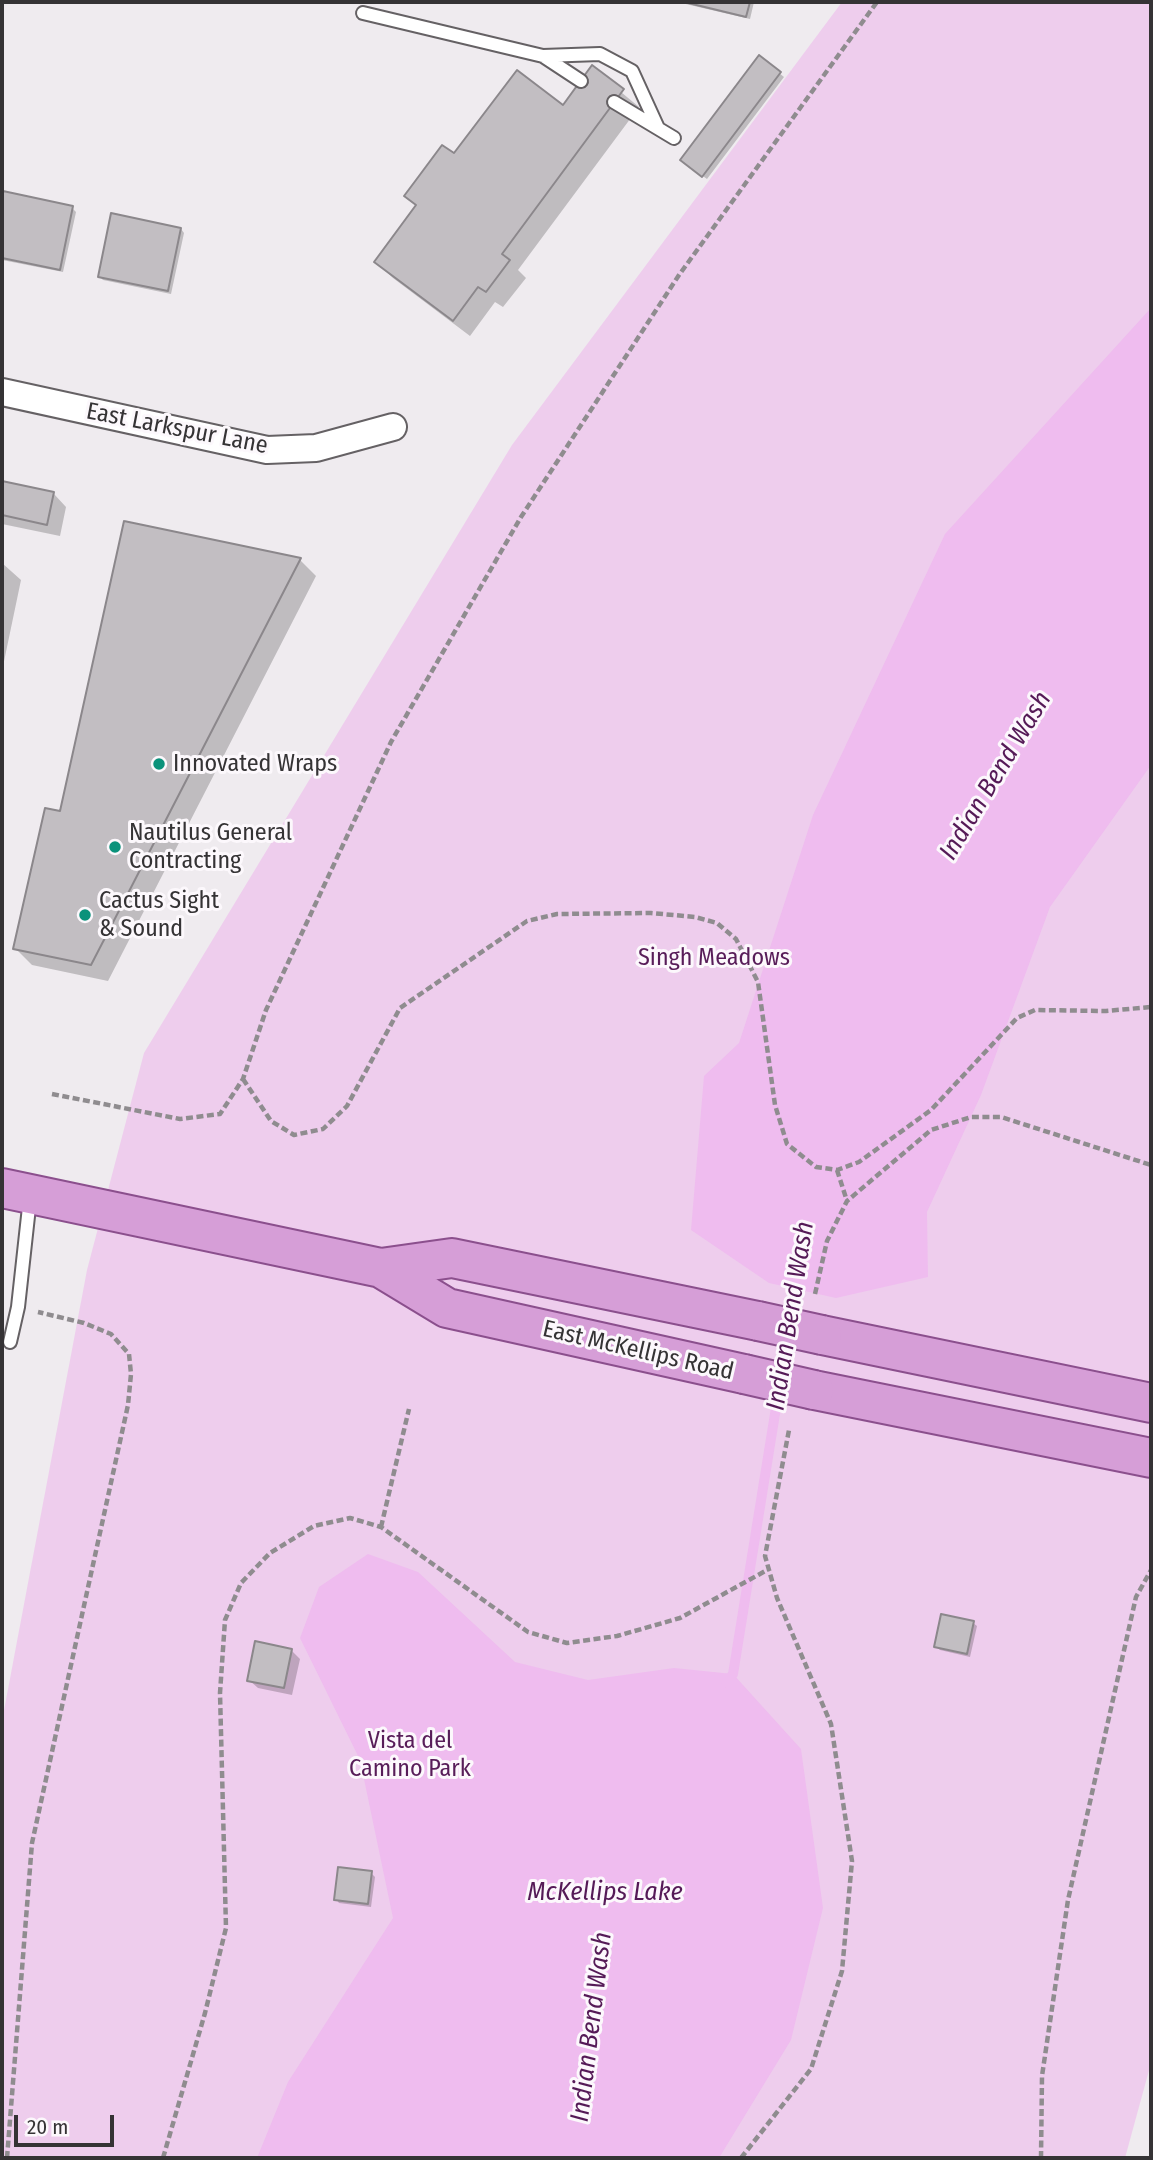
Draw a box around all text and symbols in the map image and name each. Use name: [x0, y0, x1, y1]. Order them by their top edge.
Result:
street label: East Larkspur Lane: [84, 397, 270, 461]
water label: Indian Bend Wash: [933, 686, 1059, 866]
place label: Innovated Wraps: [173, 750, 337, 778]
marker: Innovated Wraps: [151, 756, 167, 772]
place label: Nautilus General Contracting: [129, 819, 292, 875]
marker: Nautilus General Contracting: [107, 839, 123, 855]
place label: Cactus Sight & Sound: [99, 887, 219, 943]
marker: Cactus Sight & Sound: [77, 907, 93, 923]
park label: Singh Meadows: [638, 944, 790, 972]
water label: Indian Bend Wash: [761, 1219, 821, 1413]
street label: East McKellips Road: [540, 1315, 736, 1387]
park label: Vista del Camino Park: [349, 1727, 471, 1783]
water label: McKellips Lake: [527, 1877, 683, 1909]
water label: Indian Bend Wash: [565, 1930, 619, 2124]
scale bar: [18, 2100, 117, 2144]
text: 20 m: [27, 2114, 68, 2140]

